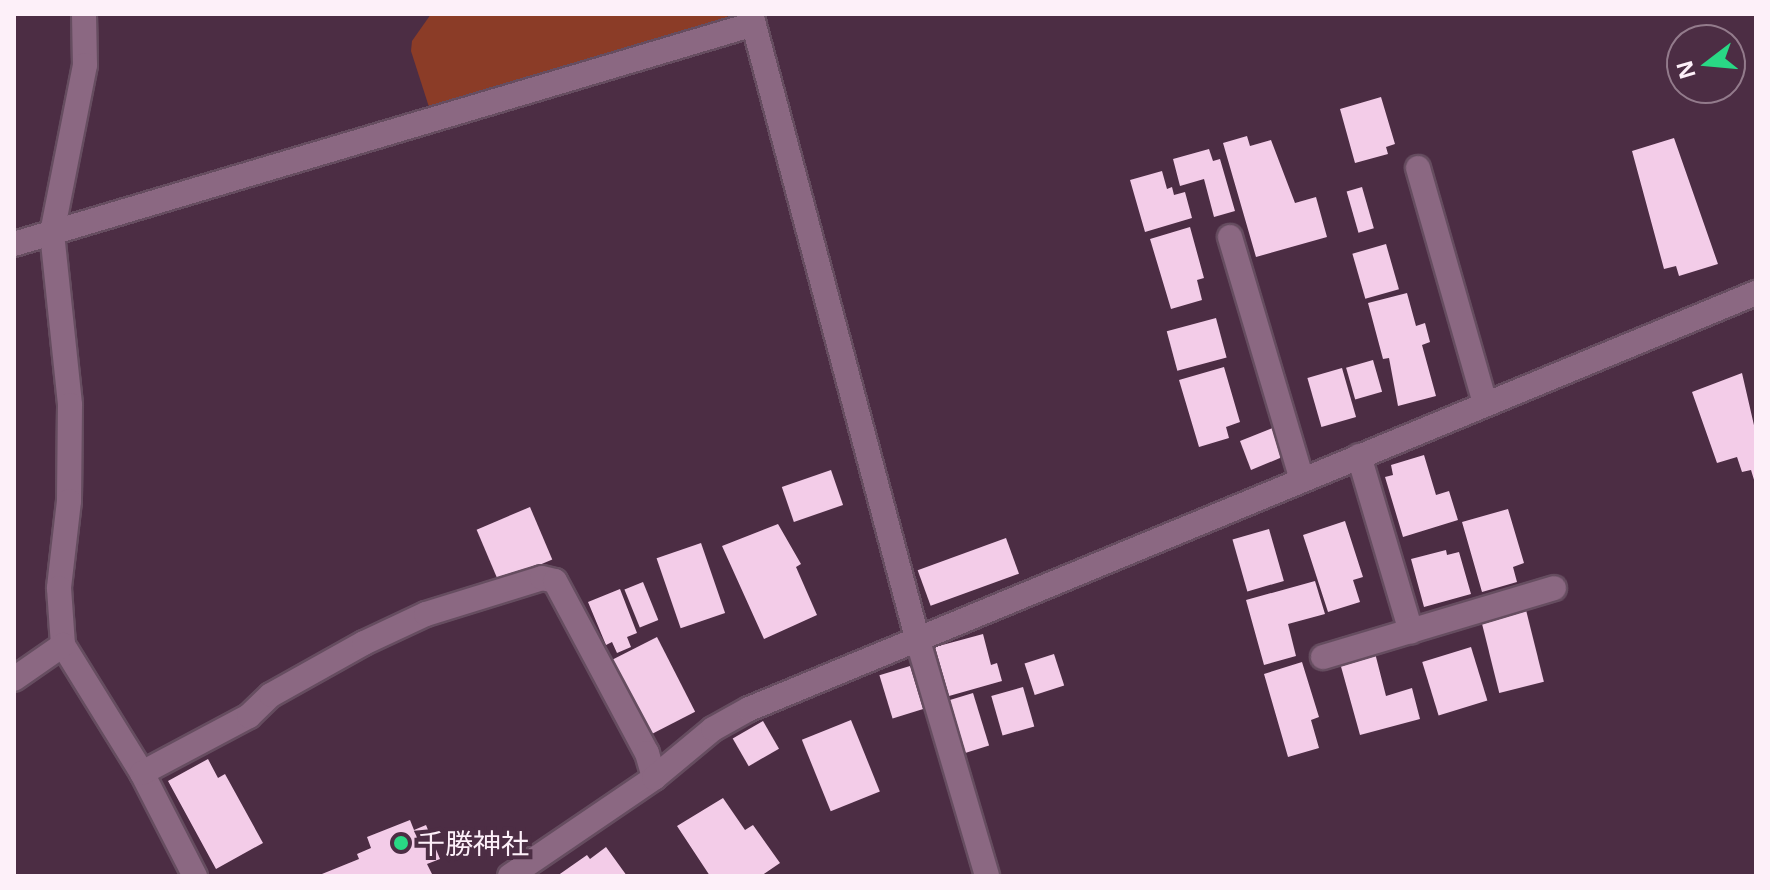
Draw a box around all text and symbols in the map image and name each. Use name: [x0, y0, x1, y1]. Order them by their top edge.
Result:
north arrow: [1666, 24, 1746, 104]
text: N: [1668, 57, 1702, 83]
place label: 千勝神社: [417, 826, 529, 860]
marker: 千勝神社: [392, 834, 410, 852]

